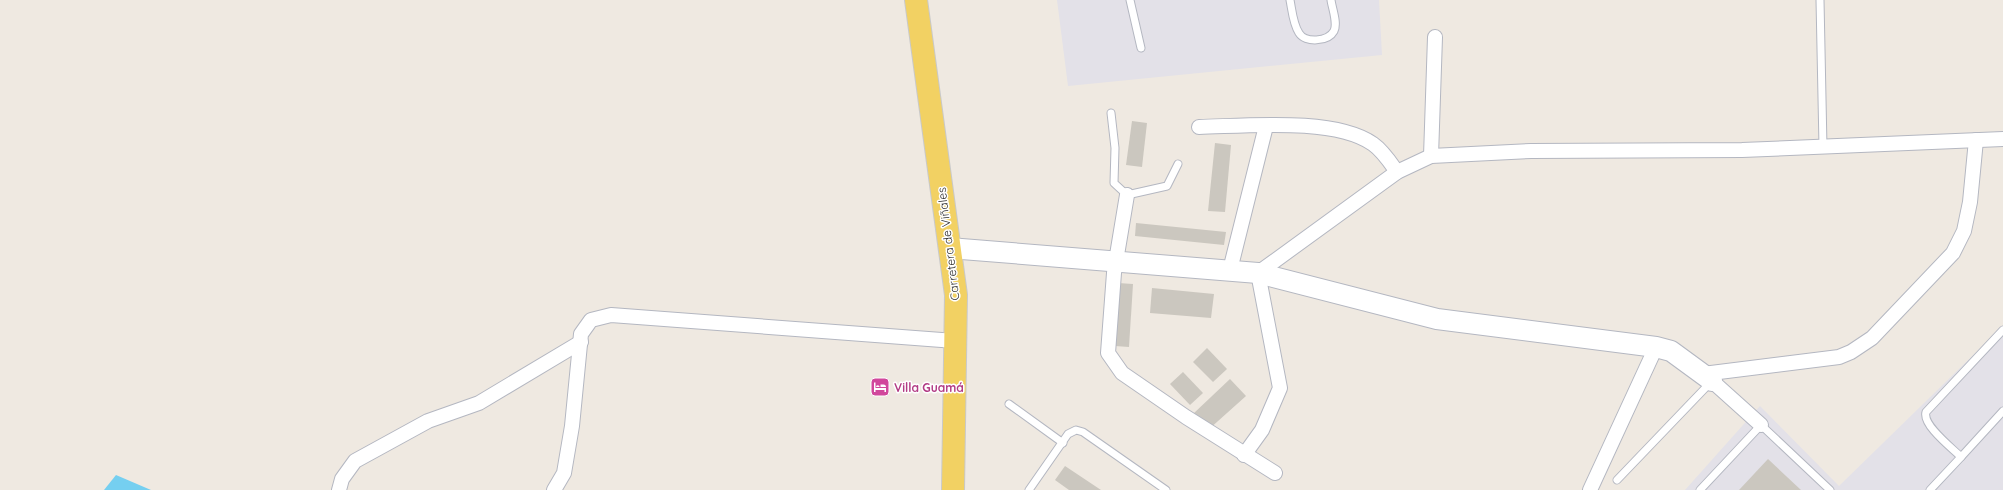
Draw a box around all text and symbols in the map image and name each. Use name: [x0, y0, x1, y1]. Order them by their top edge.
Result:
street label: Carretera de Viñales: [934, 186, 962, 301]
hotel icon: Villa Guamá: [869, 376, 891, 398]
place label: Villa Guamá: [894, 380, 964, 395]

